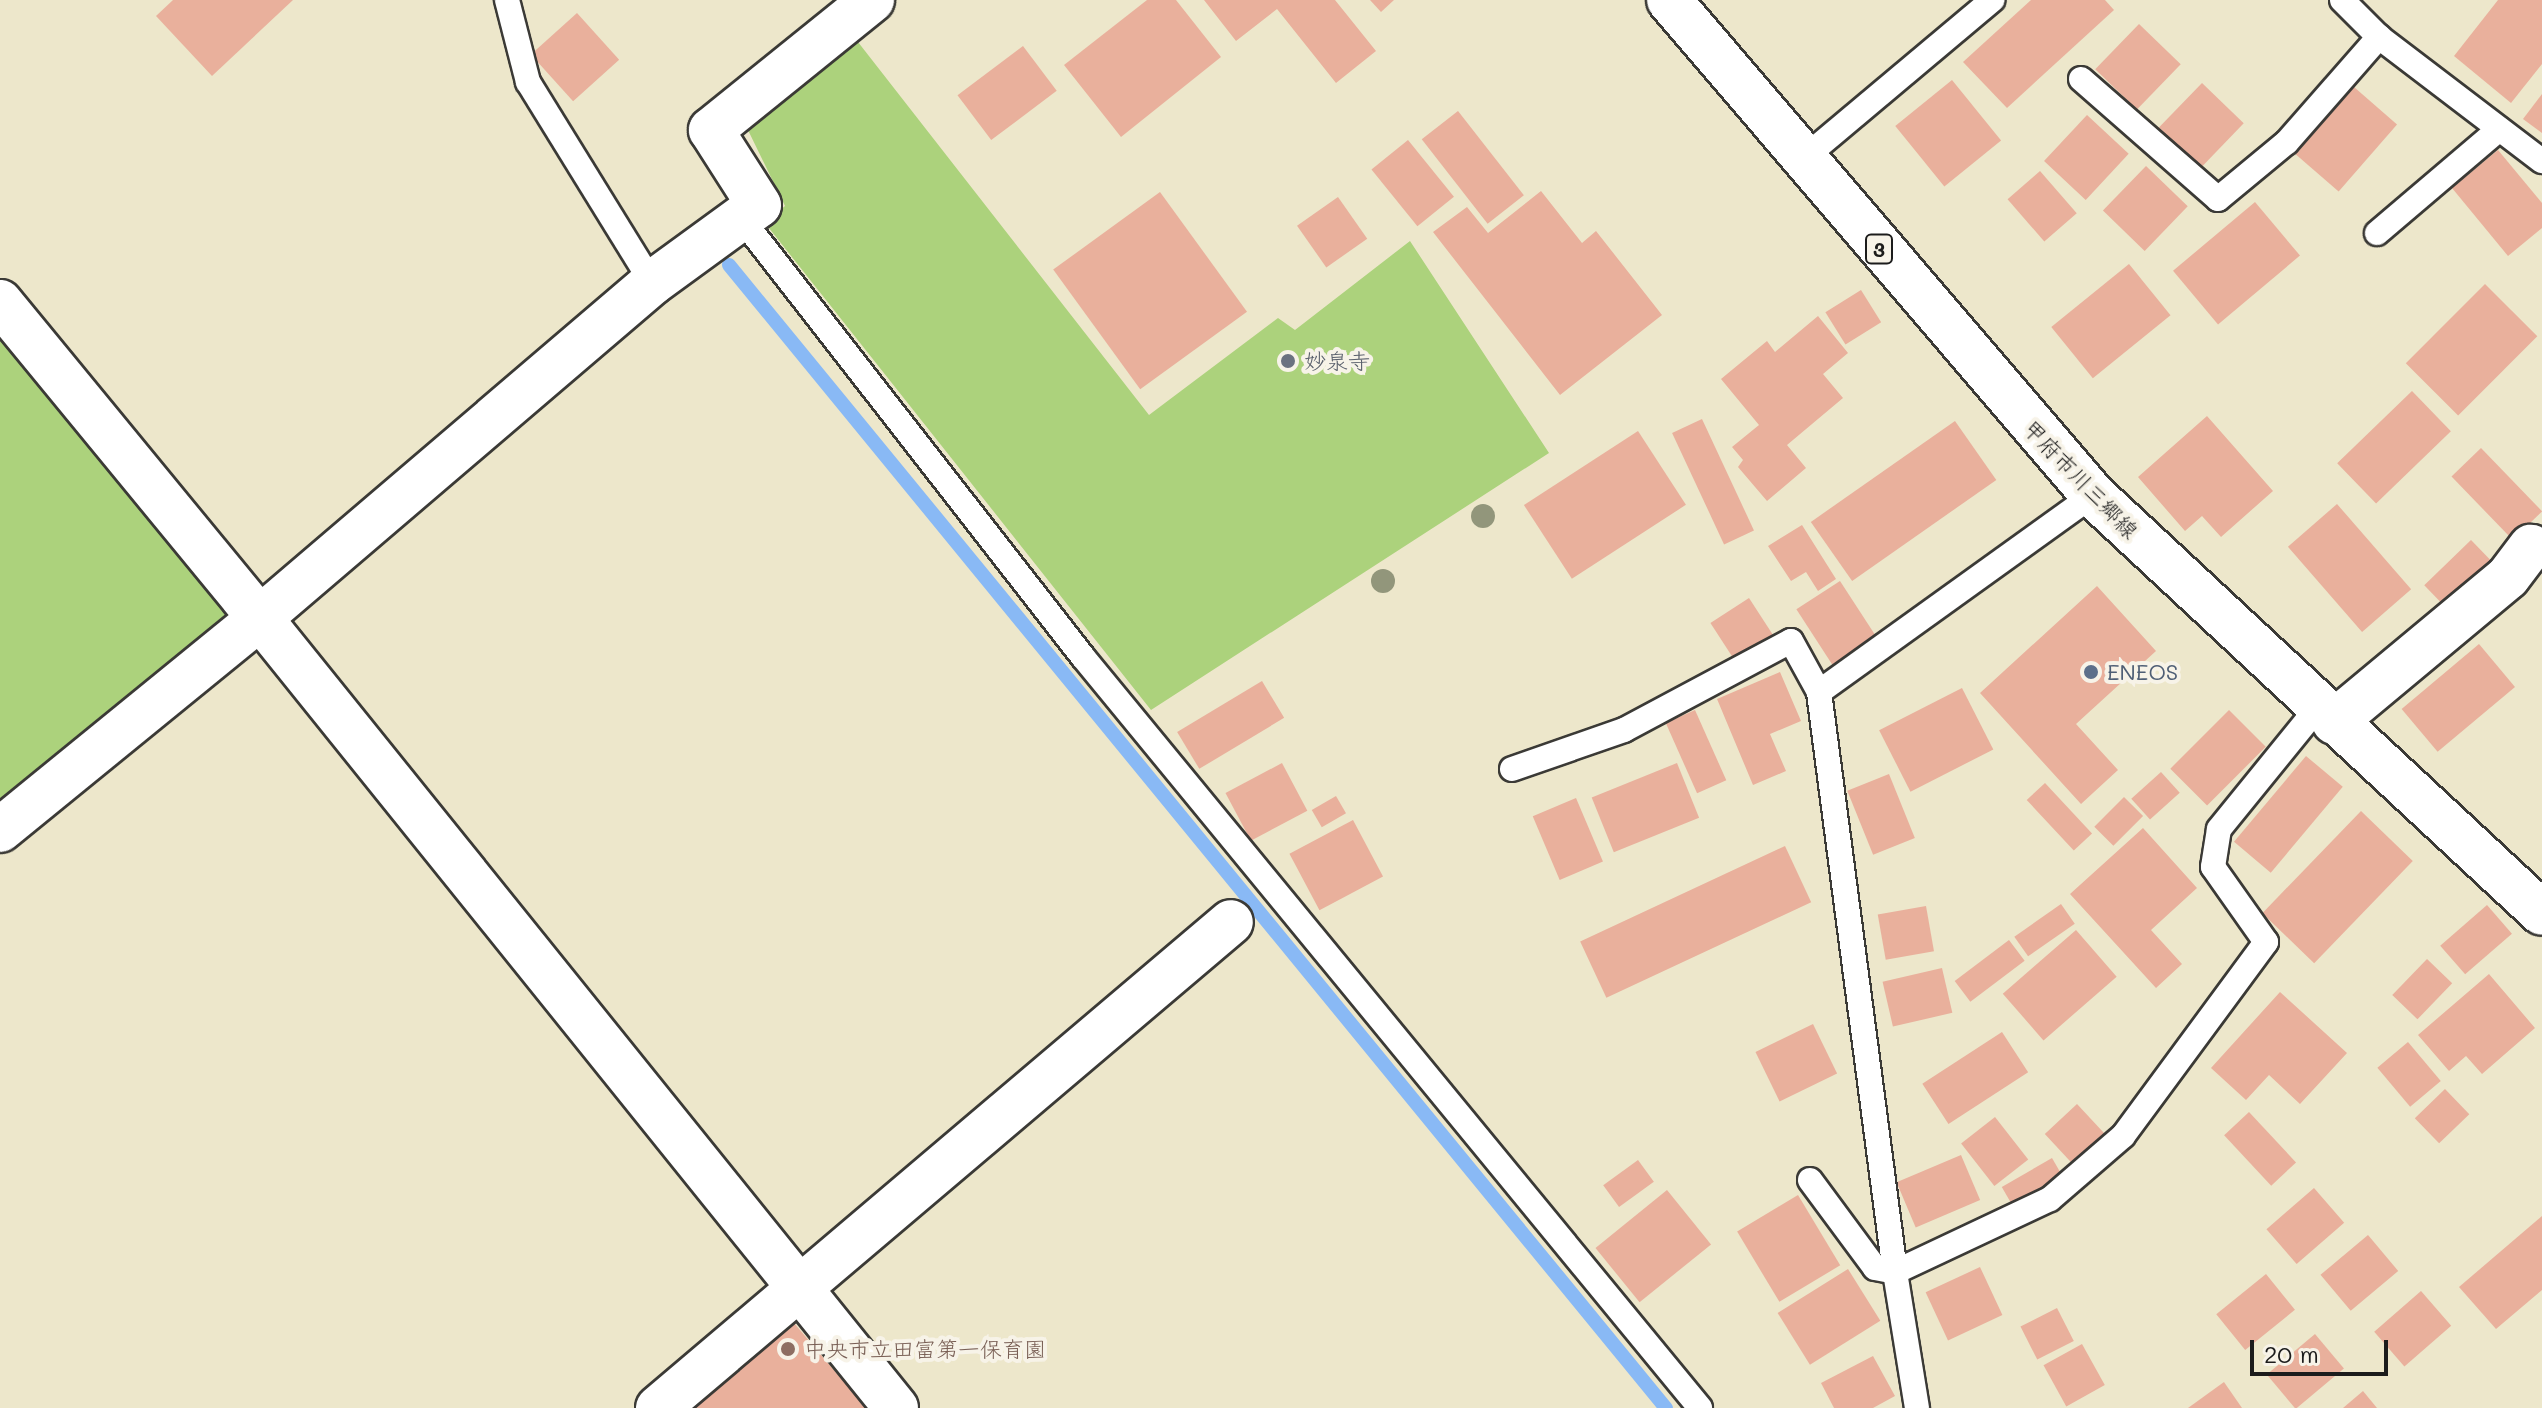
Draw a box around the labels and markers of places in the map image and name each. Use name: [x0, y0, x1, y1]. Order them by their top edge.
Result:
place label: 妙泉寺: [1304, 348, 1370, 374]
marker: 妙泉寺: [1279, 352, 1297, 370]
place label: ENEOS: [2107, 659, 2178, 685]
marker: ENEOS: [2082, 663, 2100, 681]
place label: 中央市立田富第一保育園: [804, 1336, 1046, 1362]
marker: 中央市立田富第一保育園: [779, 1340, 797, 1358]

